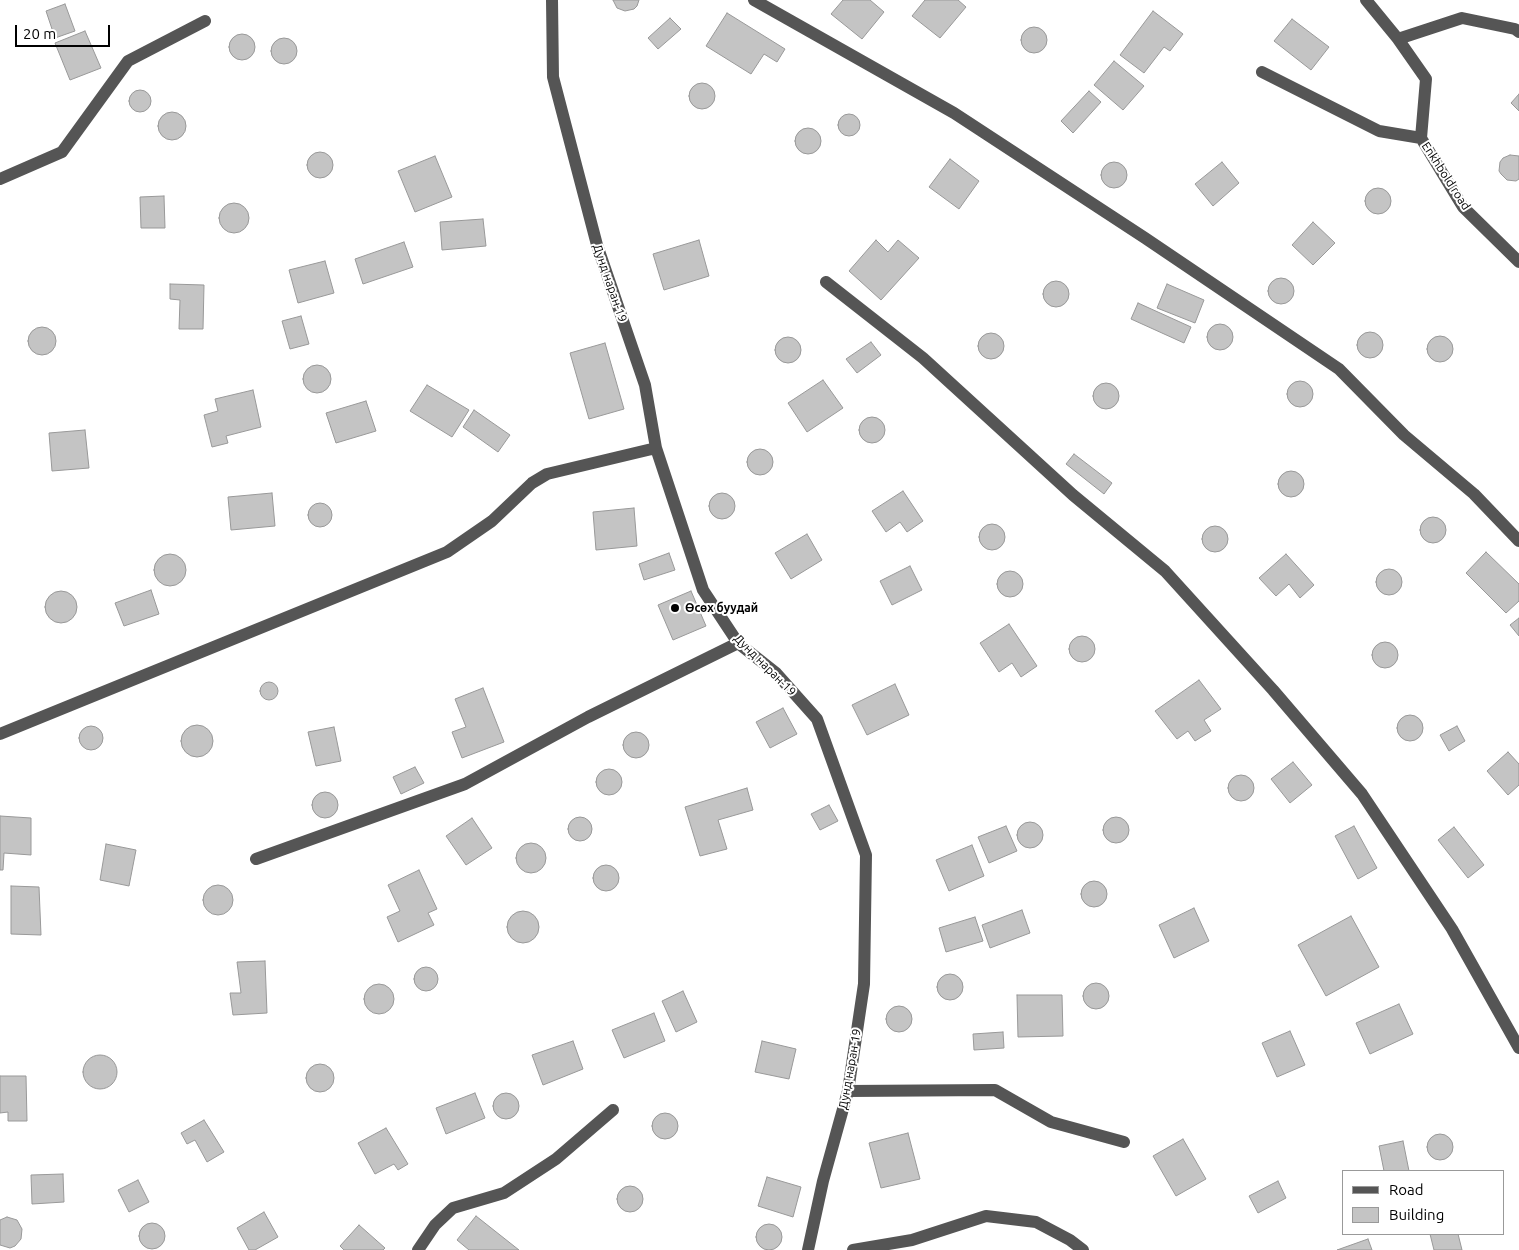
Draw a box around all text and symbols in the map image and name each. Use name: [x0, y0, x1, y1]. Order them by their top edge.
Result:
scale bar: [18, 15, 112, 47]
text: 20 m: [23, 25, 56, 42]
street label: Enkhbold road: [1419, 139, 1473, 213]
street label: Дунд наран-19: [590, 242, 630, 324]
place label: Өсөх буудай: [685, 601, 758, 615]
marker: Өсөх буудай: [669, 602, 681, 614]
street label: Дунд наран-19: [731, 631, 799, 699]
street label: Дунд наран-19: [836, 1028, 864, 1110]
legend: [1342, 1170, 1504, 1235]
text: Road: [1389, 1181, 1424, 1198]
text: Building: [1389, 1206, 1444, 1223]

